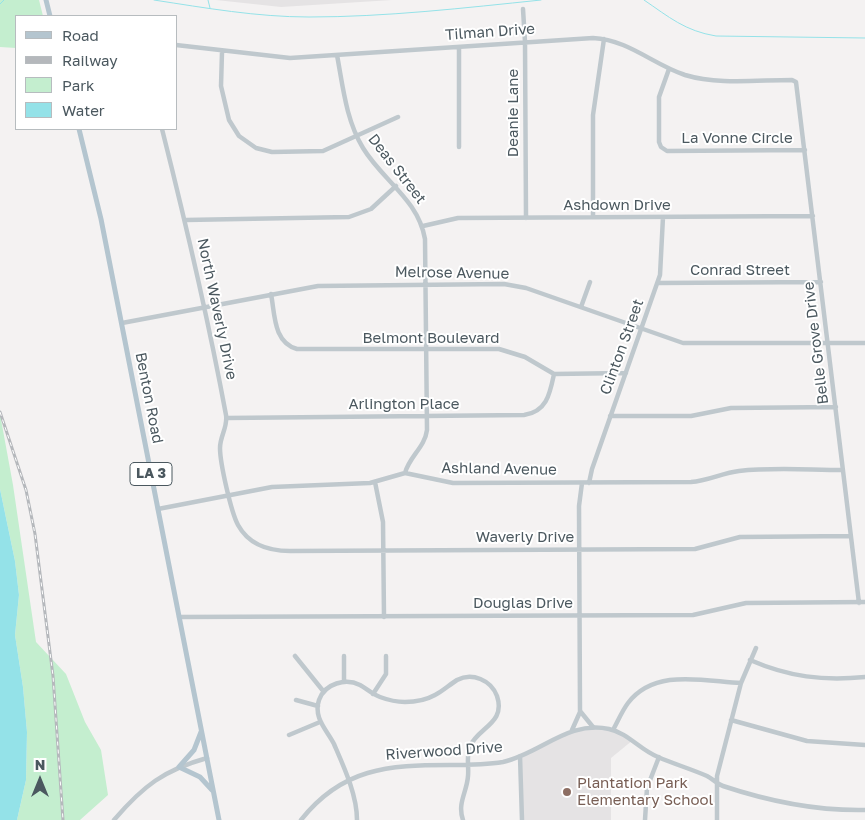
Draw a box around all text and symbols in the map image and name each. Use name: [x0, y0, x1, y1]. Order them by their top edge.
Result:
legend: [15, 15, 178, 130]
street label: Tilman Drive: [444, 20, 536, 44]
text: Road: [62, 26, 99, 44]
text: Railway: [62, 51, 118, 69]
street label: Deanie Lane: [504, 69, 522, 157]
text: Park: [62, 76, 94, 94]
text: Water: [62, 101, 105, 119]
street label: La Vonne Circle: [681, 129, 793, 147]
street label: Deas Street: [364, 130, 430, 208]
street label: Ashdown Drive: [563, 196, 671, 214]
street label: North Waverly Drive: [193, 237, 241, 381]
street label: Conrad Street: [690, 261, 790, 279]
street label: Melrose Avenue: [395, 263, 509, 283]
street label: Belle Grove Drive: [800, 281, 832, 405]
street label: Clinton Street: [596, 297, 648, 397]
street label: Belmont Boulevard: [362, 329, 500, 347]
street label: Benton Road: [131, 351, 167, 445]
street label: Arlington Place: [348, 395, 460, 413]
street label: Ashland Avenue: [441, 459, 557, 479]
road number: LA 3: [130, 462, 172, 486]
street label: Waverly Drive: [476, 528, 574, 546]
street label: Douglas Drive: [473, 594, 573, 612]
street label: Riverwood Drive: [385, 738, 503, 764]
north arrow: [15, 755, 65, 805]
text: N: [35, 756, 45, 773]
place label: Plantation Park Elementary School: [577, 774, 713, 809]
marker: Plantation Park Elementary School: [561, 786, 573, 798]

